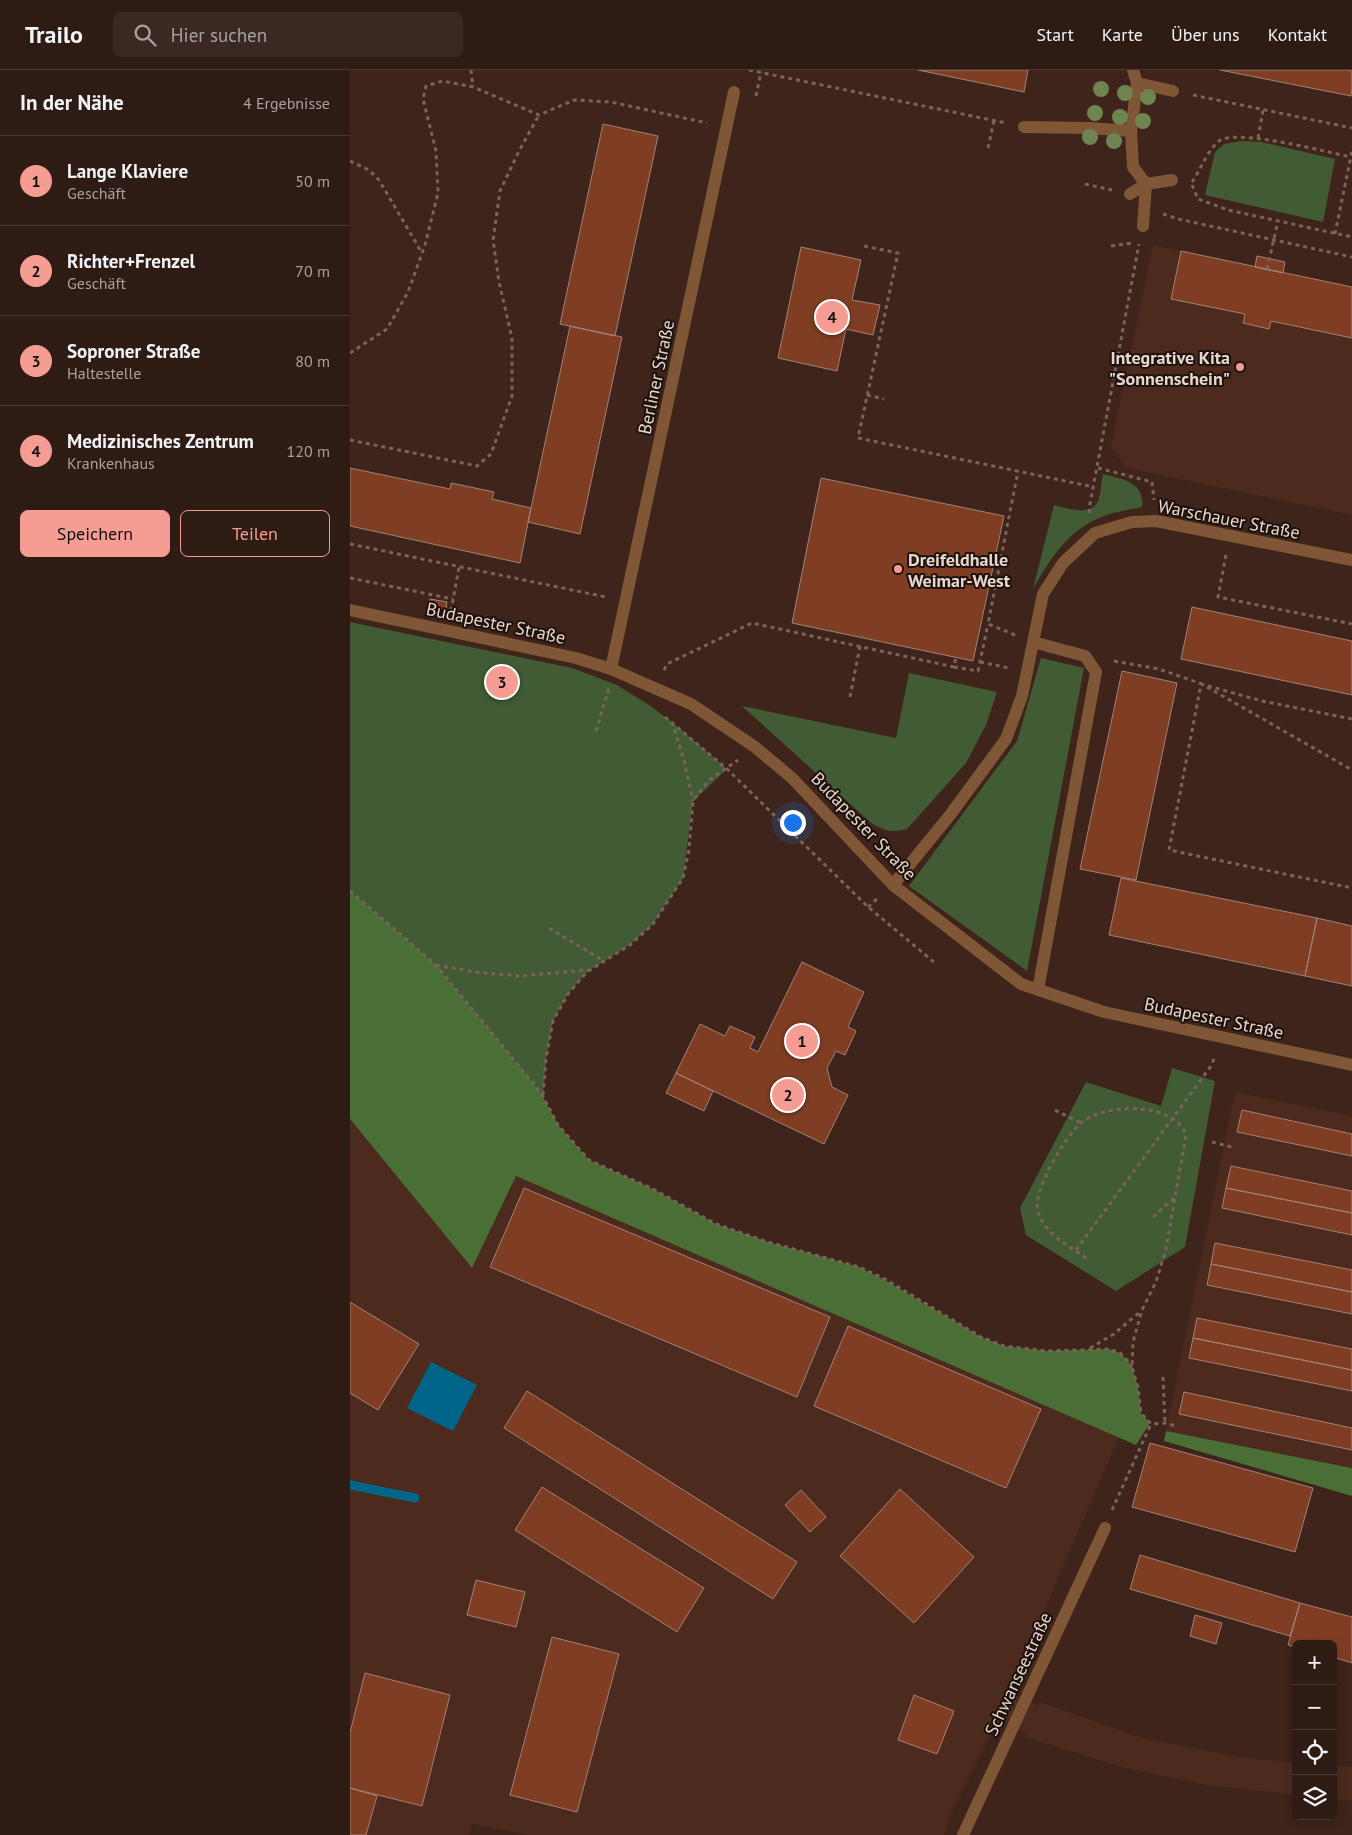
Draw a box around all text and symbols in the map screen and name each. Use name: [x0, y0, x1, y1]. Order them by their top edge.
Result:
search box: [113, 12, 463, 57]
text: Trailo: [25, 19, 83, 50]
icon: search: [131, 21, 159, 49]
text: Hier suchen: [171, 23, 267, 47]
text: Start: [1036, 23, 1074, 46]
text: Karte: [1102, 23, 1143, 46]
text: Über uns: [1171, 23, 1240, 46]
text: Kontakt: [1268, 23, 1327, 46]
text: In der Nähe: [20, 89, 124, 116]
text: 4 Ergebnisse: [243, 93, 330, 113]
text: Lange Klaviere: [67, 159, 188, 183]
text: 1: [31, 171, 41, 191]
text: 50 m: [295, 171, 330, 191]
text: Geschäft: [67, 183, 126, 203]
text: Richter+Frenzel: [67, 249, 195, 273]
text: 2: [31, 261, 41, 281]
text: 70 m: [295, 261, 330, 281]
text: Geschäft: [67, 273, 126, 293]
pin: 4: [816, 298, 848, 336]
street label: Berliner Straße: [633, 318, 679, 436]
text: Soproner Straße: [67, 339, 200, 363]
place label: Integrative Kita "Sonnenschein": [1109, 346, 1230, 390]
text: 3: [31, 351, 41, 371]
text: 80 m: [295, 351, 330, 371]
marker: Integrative Kita "Sonnenschein": [1234, 361, 1246, 373]
text: Haltestelle: [67, 363, 141, 383]
text: Medizinisches Zentrum: [67, 429, 254, 453]
text: 4: [31, 441, 41, 461]
text: 120 m: [287, 441, 330, 461]
text: Krankenhaus: [67, 453, 155, 473]
street label: Warschauer Straße: [1156, 494, 1302, 544]
button: Speichern: [20, 510, 170, 557]
button: Teilen: [180, 510, 330, 557]
place label: Dreifeldhalle Weimar-West: [908, 548, 1011, 592]
marker: Dreifeldhalle Weimar-West: [892, 563, 904, 575]
street label: Budapester Straße: [424, 597, 568, 649]
pin: 3: [486, 663, 518, 701]
street label: Budapester Straße: [806, 767, 922, 885]
your location: [780, 810, 806, 836]
street label: Budapester Straße: [1142, 992, 1286, 1044]
pin: 1: [786, 1022, 818, 1060]
pin: 2: [772, 1076, 804, 1114]
street label: Schwanseestraße: [979, 1609, 1057, 1739]
map controls: [1292, 1640, 1337, 1820]
button: +: [1292, 1640, 1337, 1685]
button: −: [1292, 1685, 1337, 1730]
button: locate: [1292, 1730, 1337, 1775]
button: layers: [1292, 1775, 1337, 1820]

